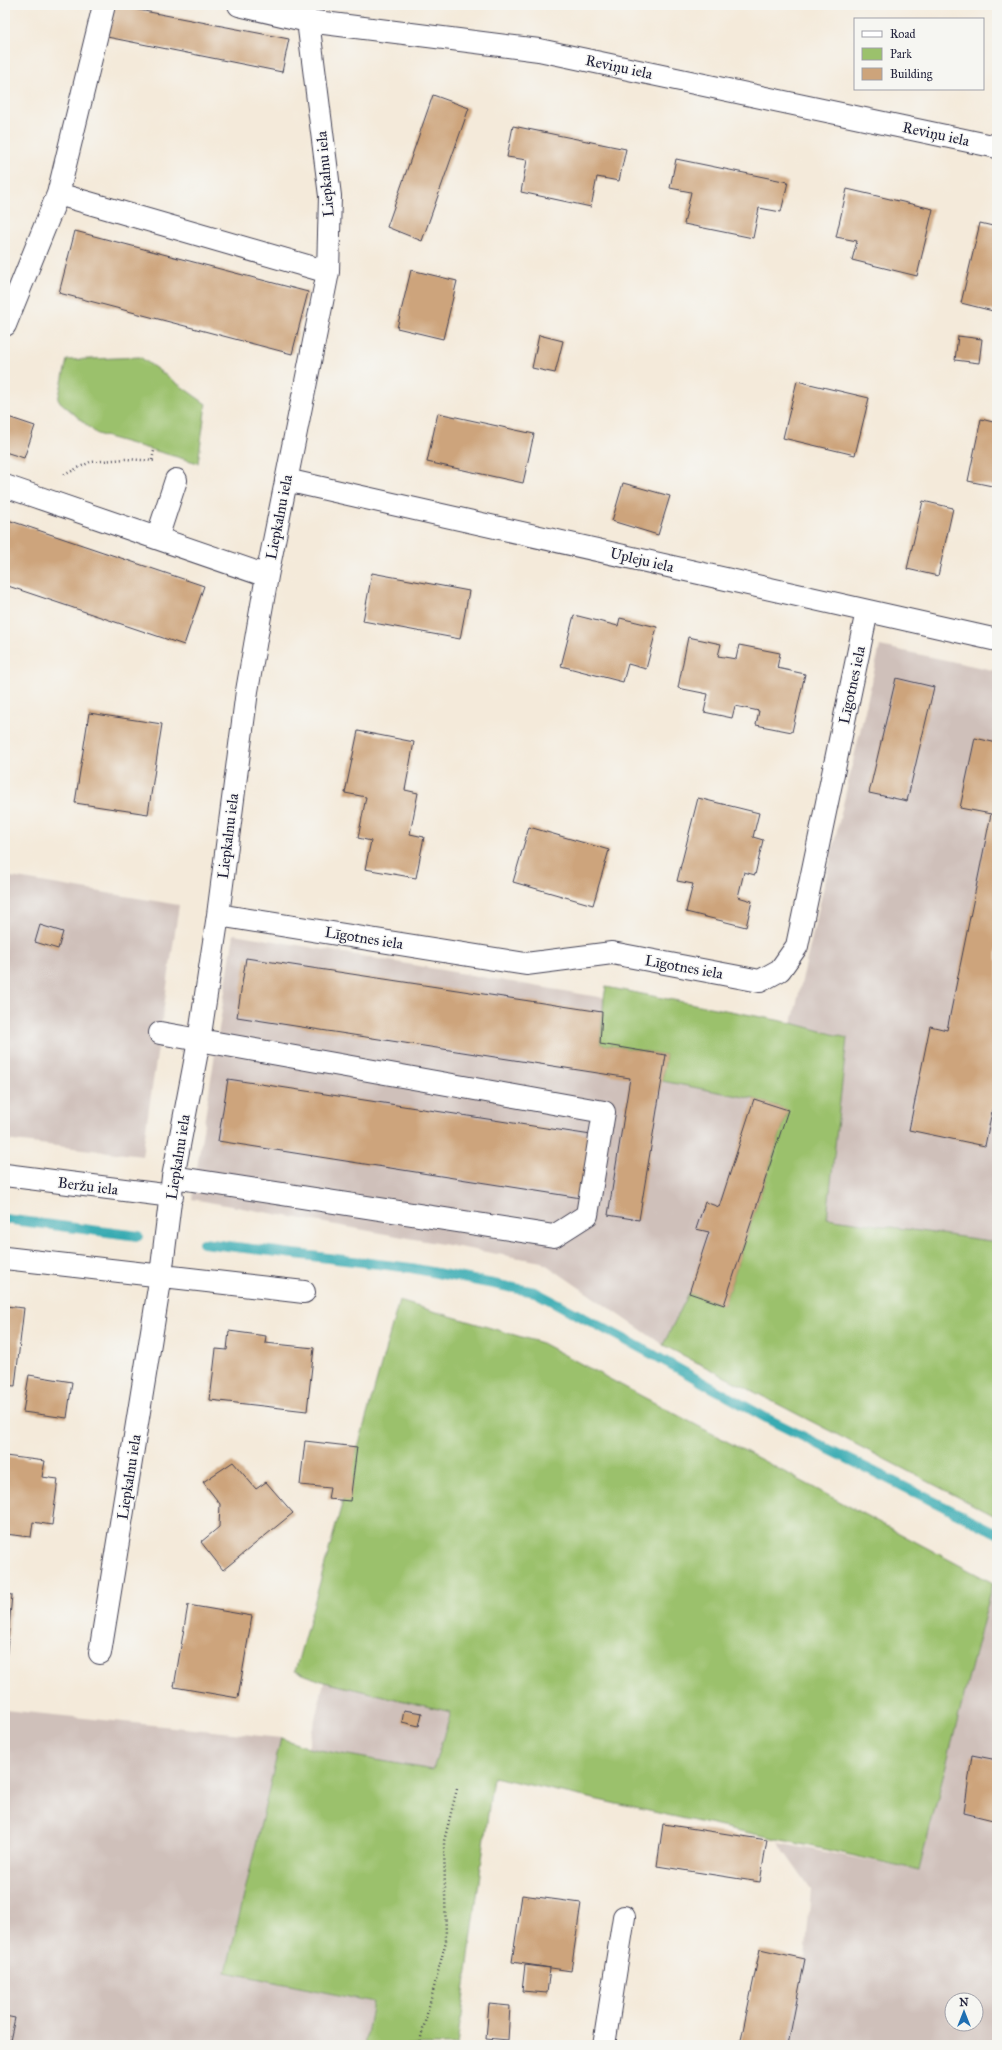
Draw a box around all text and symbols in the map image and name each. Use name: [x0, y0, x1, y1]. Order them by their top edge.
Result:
legend: [854, 18, 984, 90]
text: Road: [890, 27, 916, 41]
text: Park: [890, 47, 912, 61]
street label: Reviņu iela: [584, 51, 655, 83]
text: Building: [890, 67, 933, 82]
street label: Reviņu iela: [901, 118, 972, 150]
street label: Liepkalnu iela: [312, 130, 338, 218]
street label: Liepkalnu iela: [262, 472, 296, 561]
street label: Upleju iela: [608, 544, 676, 576]
street label: Līgotnes iela: [835, 644, 869, 725]
street label: Liepkalnu iela: [214, 792, 242, 880]
street label: Līgotnes iela: [324, 923, 405, 953]
street label: Līgotnes iela: [644, 951, 725, 983]
street label: Liepkalnu iela: [162, 1112, 194, 1201]
street label: Beržu iela: [57, 1173, 120, 1199]
street label: Liepkalnu iela: [113, 1432, 145, 1521]
north arrow: [944, 1992, 984, 2032]
text: N: [959, 1996, 969, 2009]

